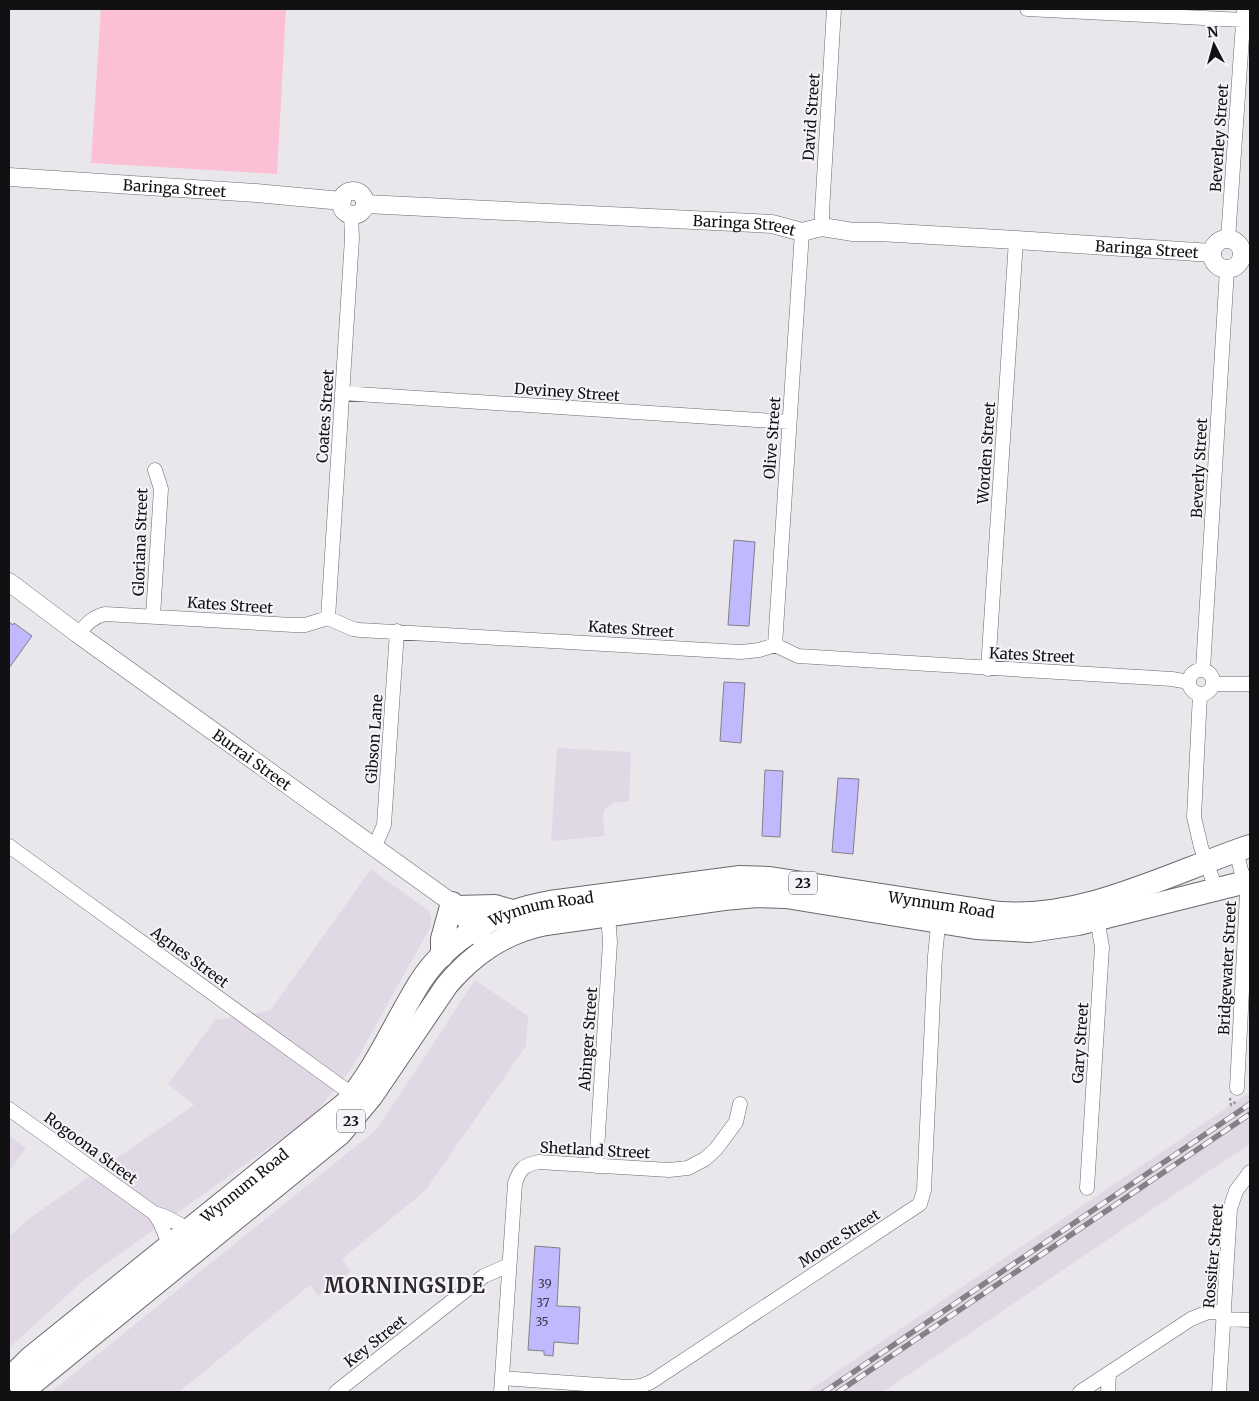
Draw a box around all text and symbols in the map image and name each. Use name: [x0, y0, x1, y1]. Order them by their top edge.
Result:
north arrow: [1189, 20, 1239, 70]
text: N: [1206, 23, 1219, 42]
street label: David Street: [798, 72, 824, 162]
street label: Beverley Street: [1206, 83, 1232, 193]
street label: Baringa Street: [122, 175, 227, 201]
street label: Baringa Street: [692, 211, 798, 239]
street label: Baringa Street: [1095, 236, 1199, 262]
street label: Coates Street: [312, 368, 338, 463]
street label: Deviney Street: [513, 379, 621, 405]
street label: Olive Street: [760, 396, 784, 480]
street label: Worden Street: [973, 401, 999, 506]
street label: Beverly Street: [1187, 417, 1211, 519]
street label: Gloriana Street: [129, 487, 151, 596]
street label: Kates Street: [186, 593, 274, 617]
street label: Kates Street: [587, 617, 675, 641]
street label: Kates Street: [989, 643, 1076, 667]
street label: Gibson Lane: [361, 693, 387, 784]
street label: Burrai Street: [209, 725, 295, 794]
road number: 23: [789, 871, 817, 894]
street label: Wynnum Road: [886, 886, 996, 922]
street label: Wynnum Road: [485, 887, 595, 930]
street label: Bridgewater Street: [1214, 900, 1240, 1036]
street label: Agnes Street: [147, 922, 233, 992]
street label: Abinger Street: [575, 986, 601, 1093]
street label: Gary Street: [1068, 1002, 1092, 1084]
street label: Rogoona Street: [41, 1108, 141, 1188]
road number: 23: [337, 1110, 365, 1132]
street label: Shetland Street: [539, 1138, 651, 1162]
street label: Wynnum Road: [196, 1144, 292, 1227]
street label: Rossiter Street: [1199, 1203, 1227, 1309]
street label: Moore Street: [795, 1205, 883, 1271]
district label: MORNINGSIDE: [324, 1273, 486, 1298]
house number: 39: [538, 1276, 552, 1291]
house number: 37: [536, 1295, 550, 1310]
street label: Key Street: [340, 1311, 410, 1371]
house number: 35: [535, 1314, 549, 1329]

